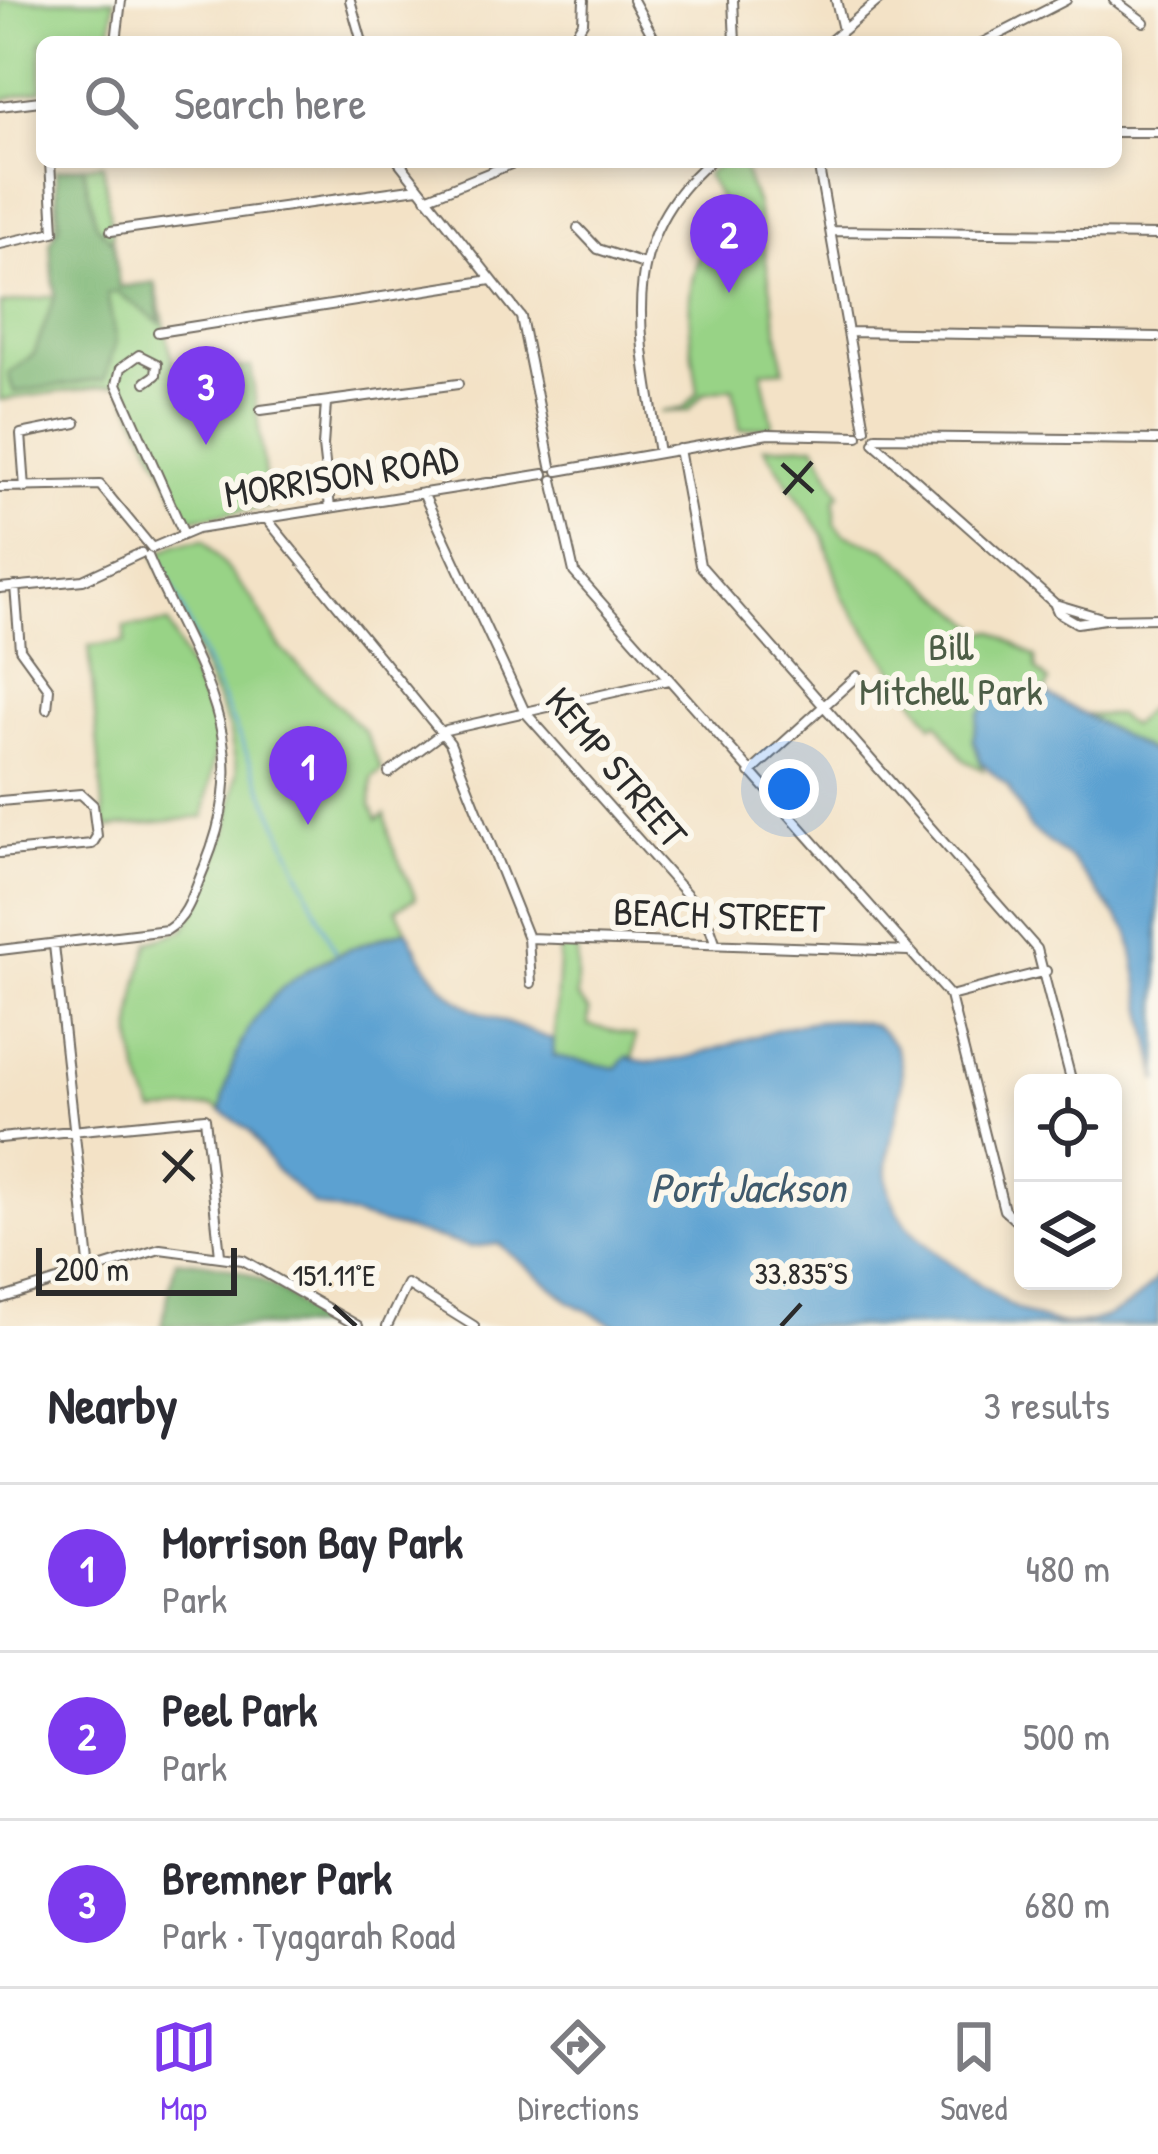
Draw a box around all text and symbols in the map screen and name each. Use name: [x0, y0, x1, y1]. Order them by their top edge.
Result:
search box: [36, 36, 1122, 168]
icon: search: [78, 69, 144, 135]
text: Search here: [174, 72, 366, 133]
pin: 2: [690, 194, 768, 293]
pin: 3: [167, 346, 245, 445]
street label: MORRISON ROAD: [220, 430, 462, 520]
park label: Bill Mitchell Park: [859, 619, 1043, 717]
street label: KEMP STREET: [534, 675, 701, 859]
pin: 1: [269, 726, 347, 825]
your location: [759, 759, 819, 819]
street label: BEACH STREET: [613, 884, 826, 944]
map controls: [1014, 1074, 1122, 1290]
button: locate: [1014, 1074, 1122, 1182]
water label: Port Jackson: [650, 1158, 849, 1215]
button: layers: [1014, 1182, 1122, 1290]
scale bar: [36, 1242, 237, 1295]
text: 200 m: [54, 1247, 129, 1291]
text: 33.835°S: [754, 1253, 848, 1293]
text: 151.11°E: [293, 1255, 375, 1295]
text: Nearby: [48, 1370, 178, 1439]
text: 3 results: [984, 1378, 1110, 1431]
text: Morrison Bay Park: [162, 1511, 463, 1572]
text: 1: [80, 1541, 94, 1594]
text: 480 m: [1026, 1541, 1110, 1594]
text: Park: [162, 1572, 227, 1625]
text: Peel Park: [162, 1679, 317, 1740]
text: 2: [78, 1709, 96, 1762]
text: 500 m: [1023, 1709, 1110, 1762]
text: Park: [162, 1740, 227, 1793]
text: Bremner Park: [162, 1847, 392, 1908]
text: 3: [78, 1877, 96, 1930]
text: 680 m: [1025, 1877, 1110, 1930]
text: Park · Tyagarah Road: [162, 1908, 455, 1961]
tab: Map: [151, 2014, 217, 2130]
tab: Directions: [518, 2014, 639, 2130]
tab: Saved: [940, 2014, 1007, 2130]

